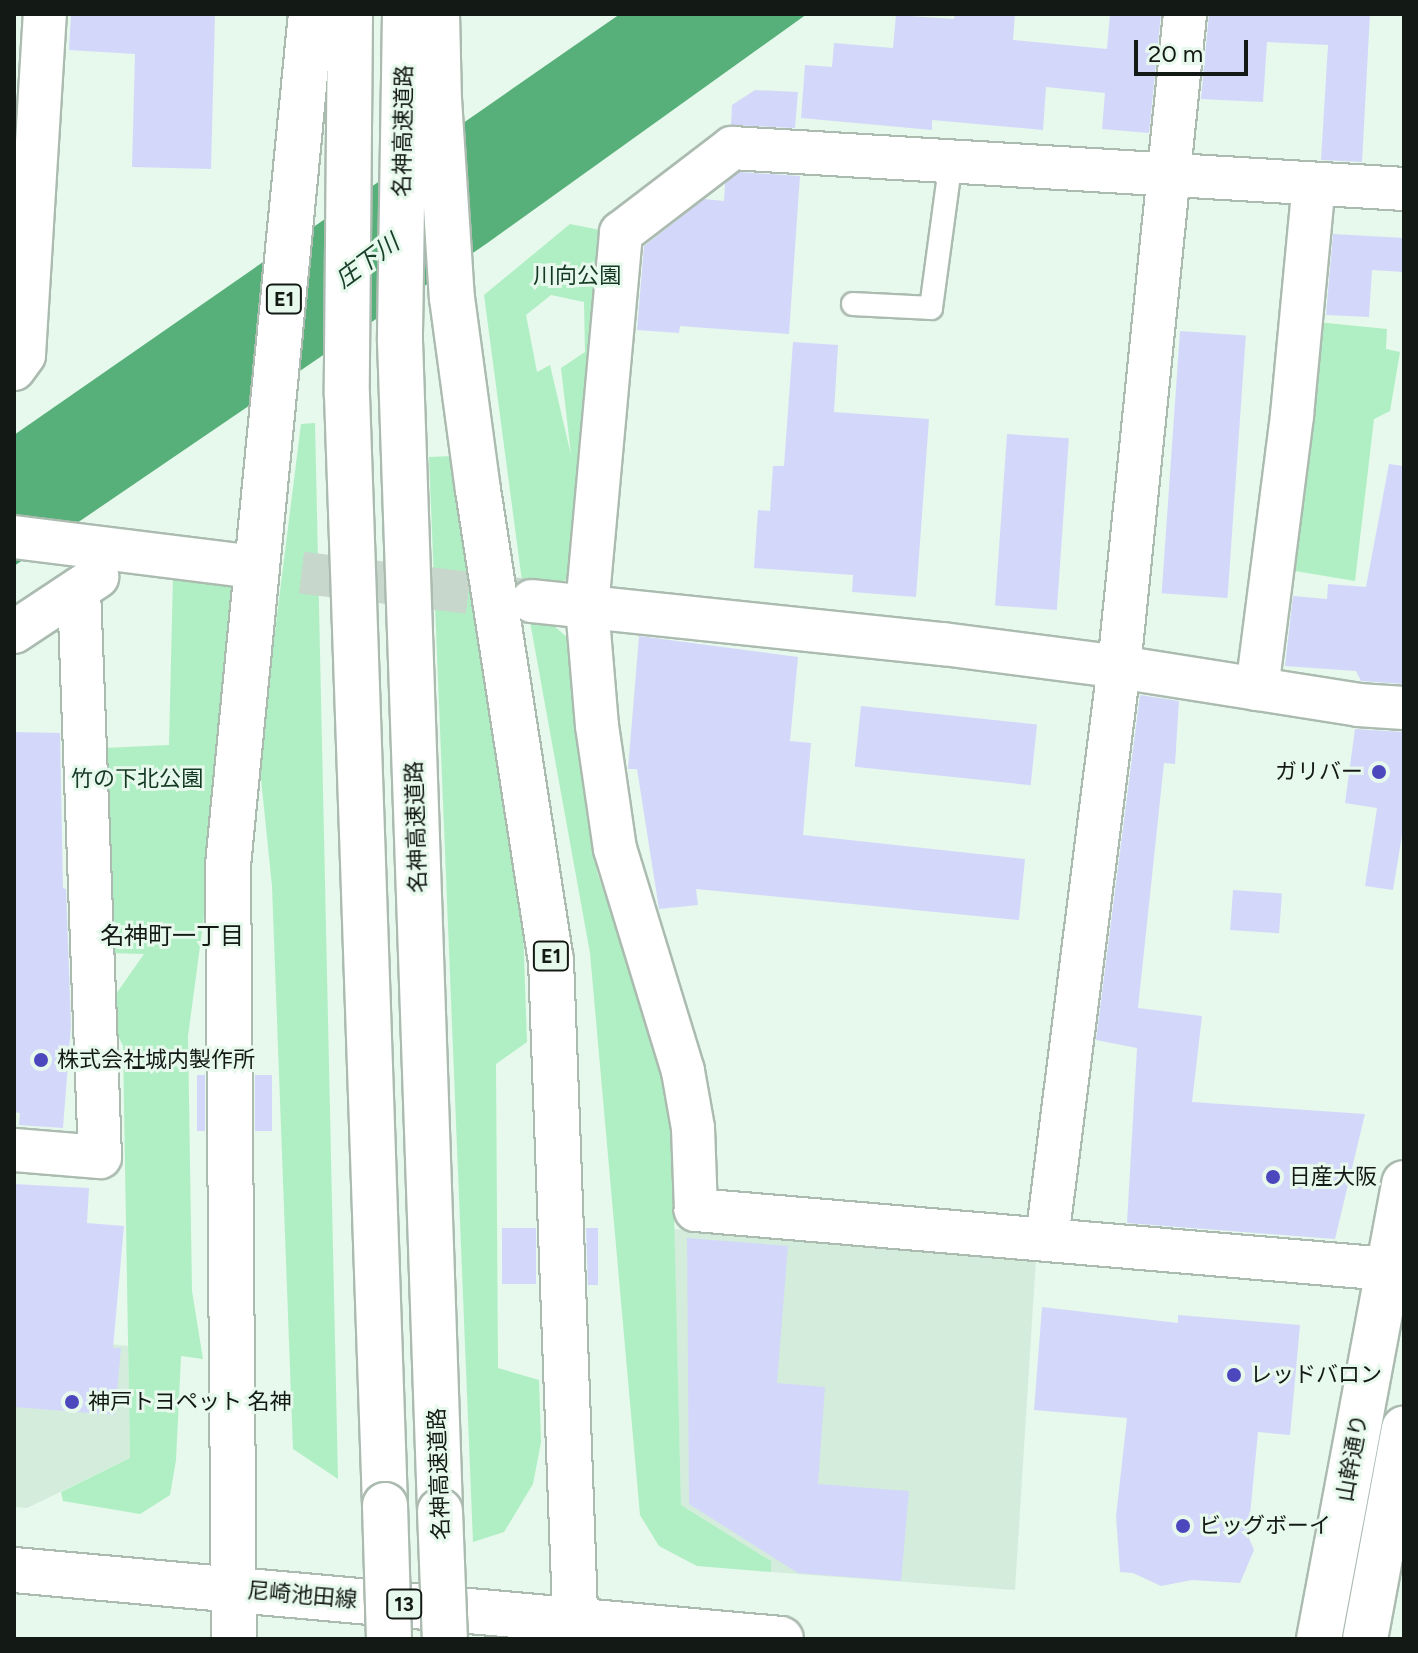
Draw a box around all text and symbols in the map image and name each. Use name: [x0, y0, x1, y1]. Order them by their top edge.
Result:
scale bar: [1138, 24, 1252, 74]
text: 20 m: [1148, 39, 1203, 68]
street label: 名神高速道路: [389, 65, 417, 197]
water label: 庄下川: [329, 228, 405, 294]
park label: 川向公園: [533, 263, 621, 289]
road number: E1: [264, 283, 304, 315]
place label: ガリバー: [1275, 759, 1363, 785]
street label: 名神高速道路: [401, 761, 431, 893]
marker: ガリバー: [1370, 763, 1388, 781]
park label: 竹の下北公園: [71, 766, 203, 792]
district label: 名神町一丁目: [100, 922, 244, 950]
road number: E1: [531, 940, 571, 972]
place label: 株式会社城内製作所: [57, 1047, 255, 1073]
marker: 株式会社城内製作所: [32, 1051, 50, 1069]
place label: 日産大阪: [1289, 1164, 1377, 1190]
marker: 日産大阪: [1264, 1168, 1282, 1186]
place label: レッドバロン: [1250, 1362, 1382, 1388]
marker: レッドバロン: [1225, 1366, 1243, 1384]
place label: 神戸トヨペット 名神: [88, 1389, 291, 1415]
marker: 神戸トヨペット 名神: [63, 1393, 81, 1411]
street label: 名神高速道路: [424, 1408, 454, 1540]
street label: 山幹通り: [1331, 1412, 1373, 1504]
place label: ビッグボーイ: [1199, 1513, 1331, 1539]
marker: ビッグボーイ: [1174, 1517, 1192, 1535]
street label: 尼崎池田線: [246, 1577, 358, 1613]
road number: 13: [386, 1588, 422, 1620]

